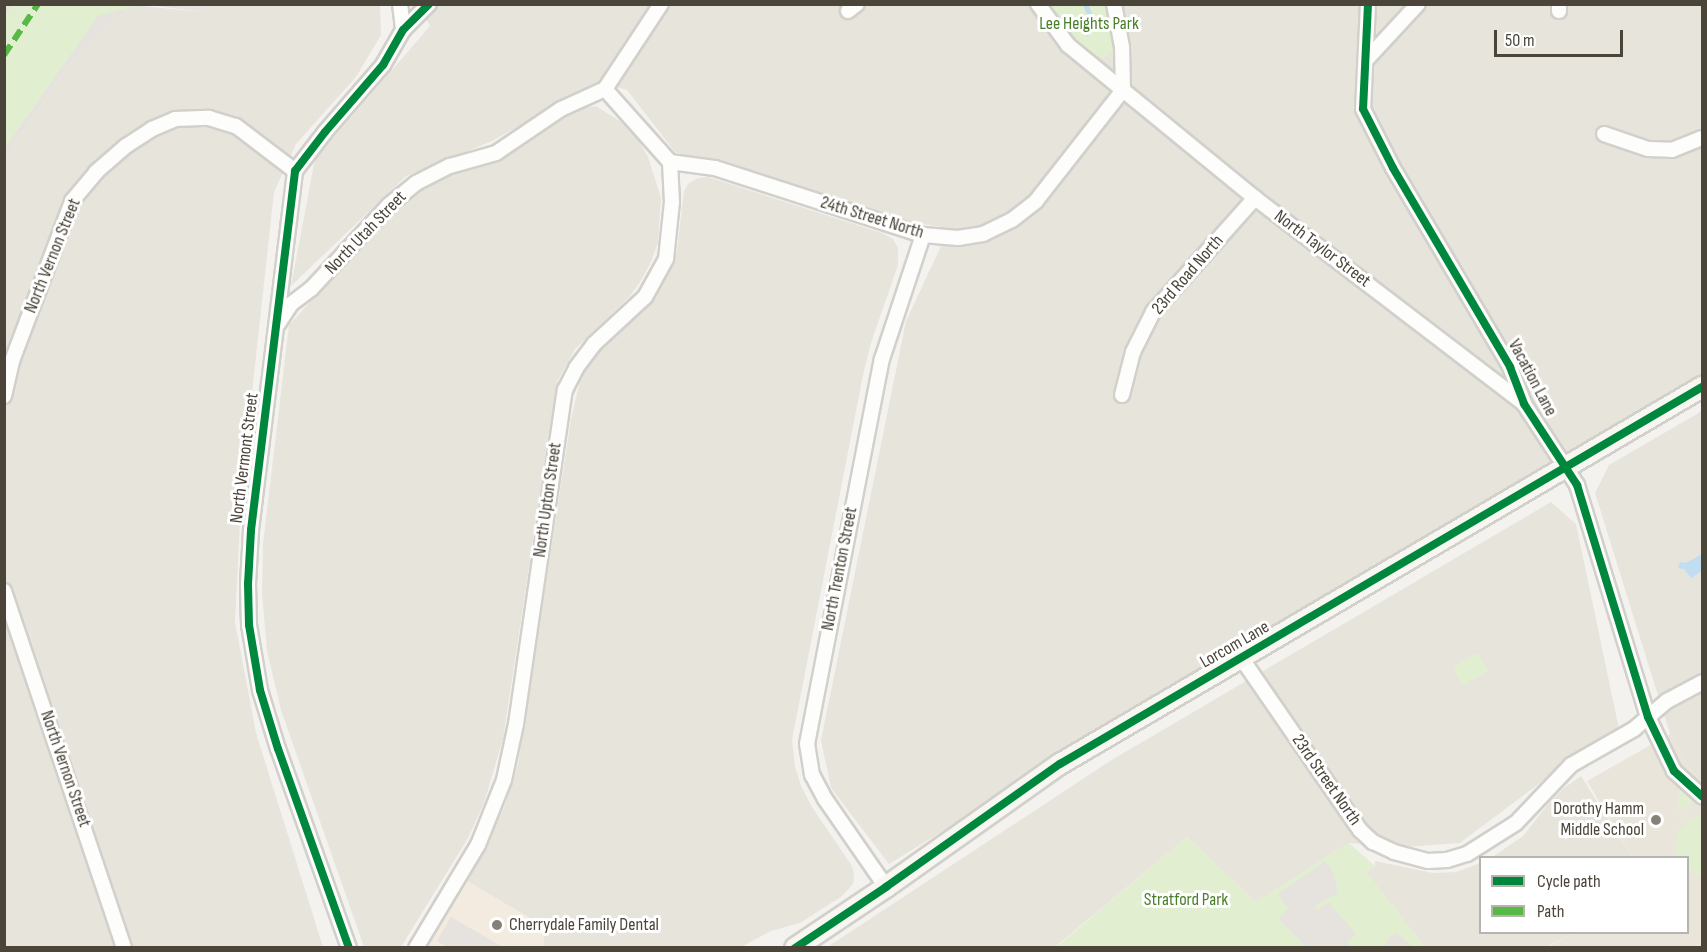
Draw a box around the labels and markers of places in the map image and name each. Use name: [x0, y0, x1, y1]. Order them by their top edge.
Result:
place label: Dorothy Hamm Middle School: [1553, 799, 1644, 842]
marker: Dorothy Hamm Middle School: [1649, 813, 1663, 827]
place label: Cherrydale Family Dental: [509, 914, 659, 936]
marker: Cherrydale Family Dental: [490, 918, 504, 932]

